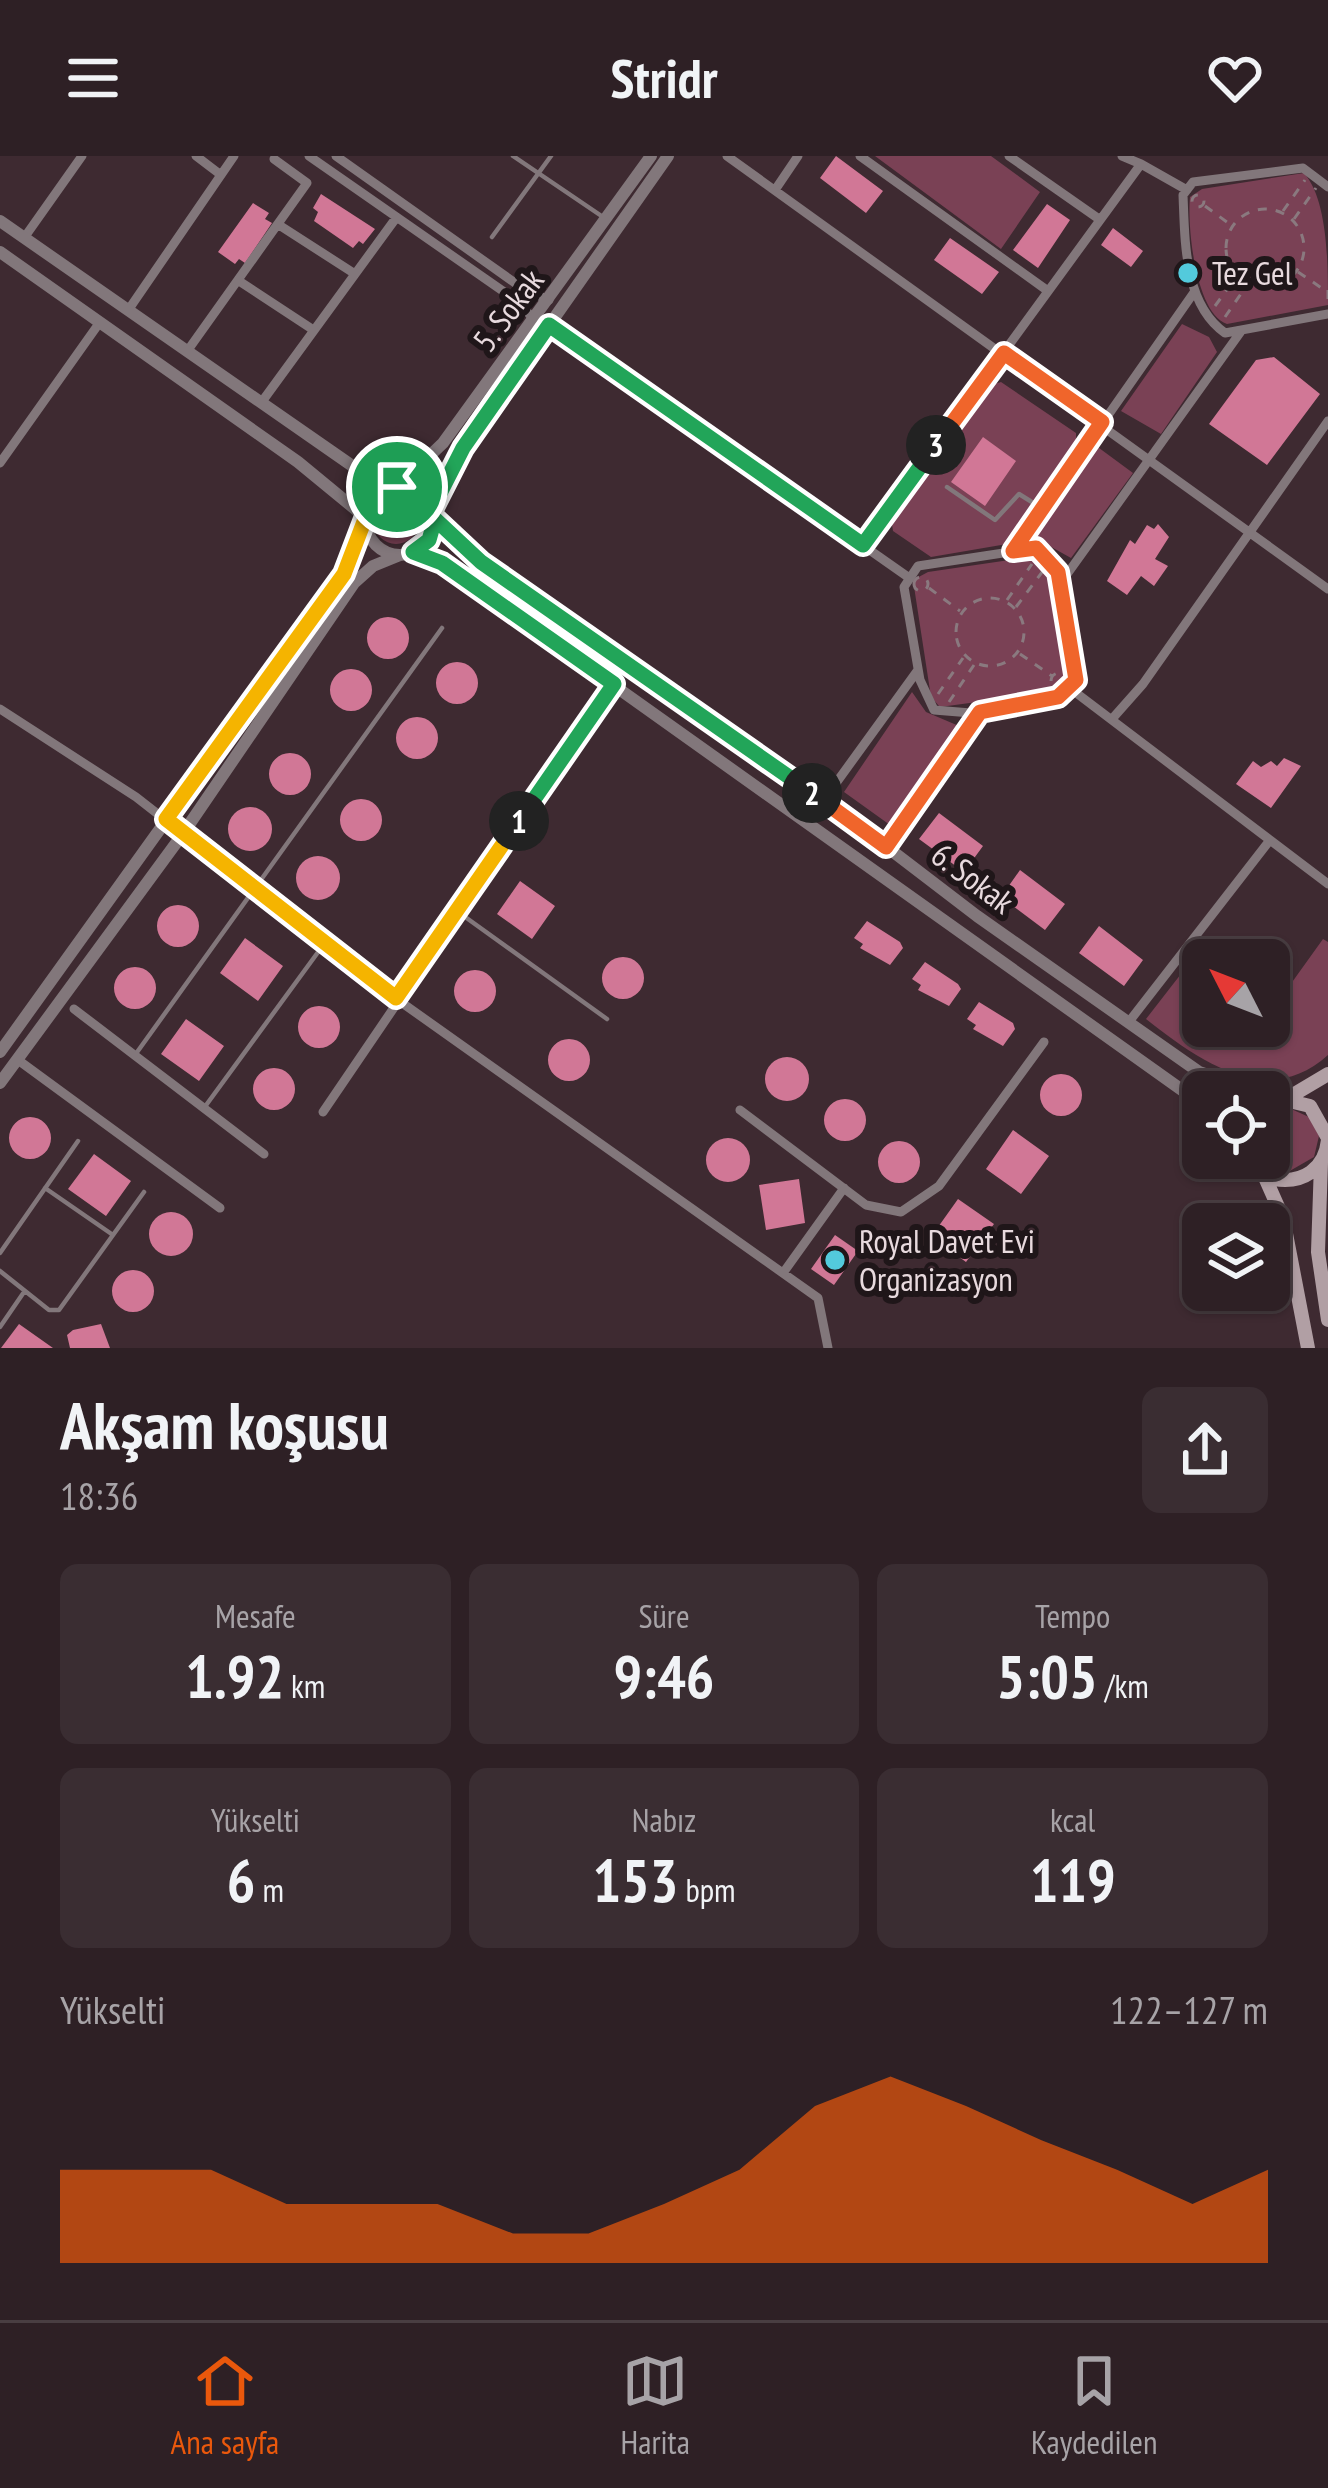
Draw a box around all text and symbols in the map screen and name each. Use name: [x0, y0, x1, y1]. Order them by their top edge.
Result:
text: Stridr: [610, 43, 718, 113]
icon: menu: [60, 45, 126, 111]
icon: heart: [1202, 45, 1268, 111]
place label: Tez Gel: [1212, 251, 1293, 294]
street label: 5. Sokak: [463, 260, 553, 360]
marker: Tez Gel: [1175, 260, 1201, 286]
pin: 3: [906, 415, 966, 475]
text: 3: [928, 423, 944, 466]
pin: [346, 436, 448, 538]
icon: arrive: [364, 454, 430, 520]
pin: 2: [782, 763, 842, 823]
text: 2: [804, 771, 820, 814]
pin: 1: [489, 791, 549, 851]
text: 1: [511, 799, 527, 842]
street label: 6. Sokak: [923, 833, 1023, 923]
north arrow: [1182, 939, 1290, 1047]
map controls: [1182, 939, 1290, 1311]
button: locate: [1182, 1071, 1290, 1179]
button: layers: [1182, 1203, 1290, 1311]
place label: Royal Davet Evi Organizasyon: [859, 1219, 1035, 1300]
marker: Royal Davet Evi Organizasyon: [822, 1247, 848, 1273]
text: Akşam koşusu: [60, 1382, 389, 1467]
button: share: [1142, 1387, 1268, 1513]
text: 18:36: [60, 1470, 138, 1521]
text: Mesafe: [215, 1594, 296, 1637]
text: Süre: [638, 1594, 690, 1637]
text: Tempo: [1035, 1594, 1110, 1637]
text: 1.92: [185, 1637, 284, 1715]
text: 9:46: [613, 1637, 715, 1715]
text: 5:05: [997, 1637, 1098, 1715]
text: km: [284, 1664, 325, 1707]
text: /km: [1098, 1664, 1149, 1707]
text: Yükselti: [211, 1798, 300, 1841]
text: Nabız: [632, 1798, 696, 1841]
text: kcal: [1050, 1798, 1095, 1841]
text: 6: [227, 1841, 255, 1919]
text: 153: [592, 1841, 678, 1919]
text: 119: [1030, 1841, 1116, 1919]
text: m: [255, 1868, 284, 1911]
text: bpm: [678, 1868, 736, 1911]
text: Yükselti: [60, 1984, 165, 2035]
text: 122–127 m: [1110, 1984, 1268, 2035]
tab: Ana sayfa: [171, 2348, 279, 2463]
tab: Harita: [621, 2348, 690, 2463]
tab: Kaydedilen: [1031, 2348, 1157, 2463]

